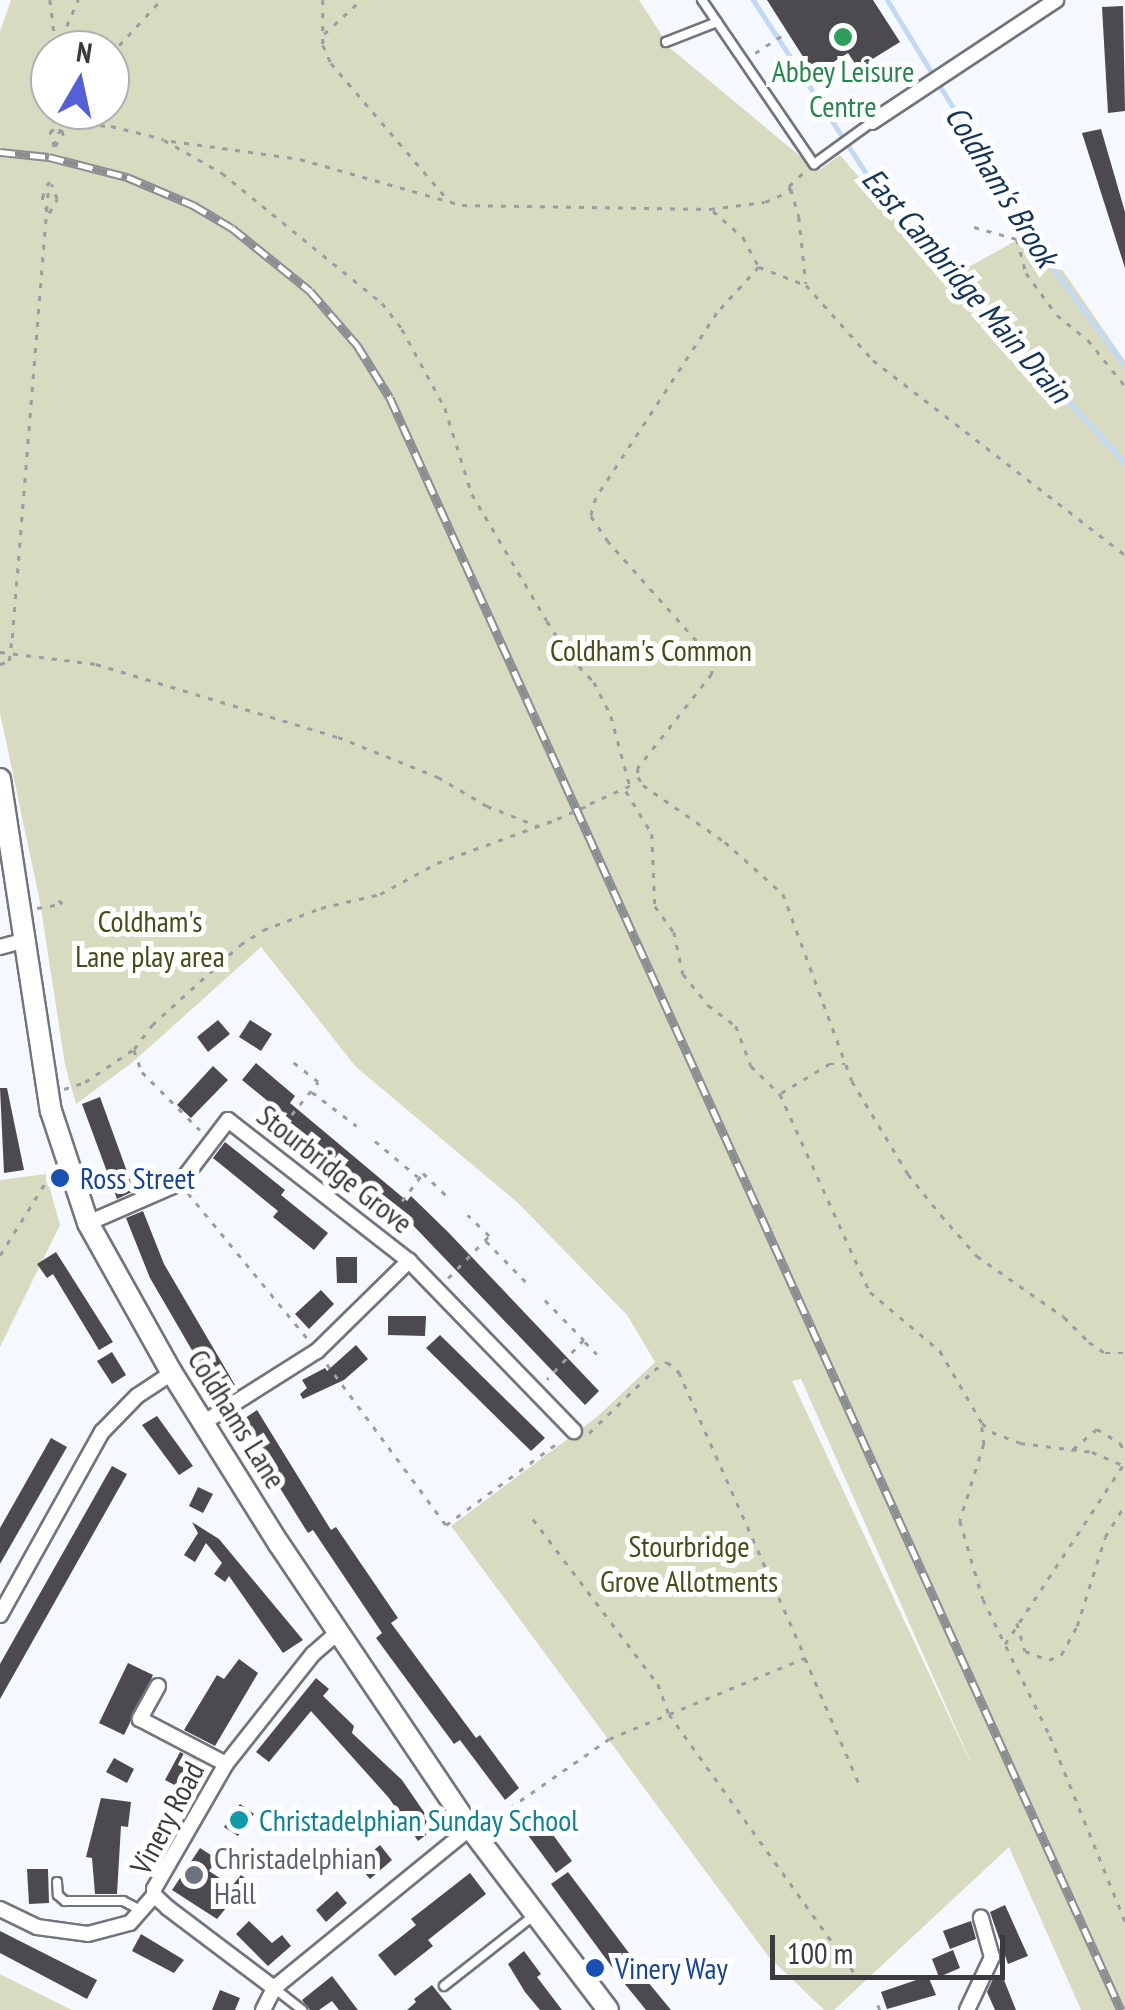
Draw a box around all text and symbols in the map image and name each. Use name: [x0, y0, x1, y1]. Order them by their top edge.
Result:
marker: Abbey Leisure Centre: [832, 26, 854, 48]
north arrow: [30, 30, 130, 130]
text: N: [74, 32, 95, 71]
place label: Abbey Leisure Centre: [771, 53, 915, 124]
water label: Coldham's Brook: [937, 99, 1067, 273]
water label: East Cambridge Main Drain: [855, 160, 1079, 410]
park label: Coldham's Common: [550, 632, 752, 668]
park label: Coldham's Lane play area: [75, 903, 225, 974]
street label: Stourbridge Grove: [250, 1097, 420, 1241]
place label: Ross Street: [80, 1160, 195, 1196]
marker: Ross Street: [49, 1167, 71, 1189]
street label: Coldhams Lane: [180, 1343, 294, 1495]
park label: Stourbridge Grove Allotments: [600, 1528, 778, 1598]
street label: Vinery Road: [122, 1755, 212, 1881]
place label: Christadelphian Sunday School: [259, 1802, 579, 1838]
marker: Christadelphian Sunday School: [228, 1809, 250, 1831]
place label: Christadelphian Hall: [214, 1840, 376, 1910]
marker: Christadelphian Hall: [183, 1864, 205, 1886]
scale bar: [775, 1915, 1010, 1977]
text: 100 m: [787, 1933, 853, 1972]
place label: Vinery Way: [615, 1950, 729, 1986]
marker: Vinery Way: [584, 1957, 606, 1979]

